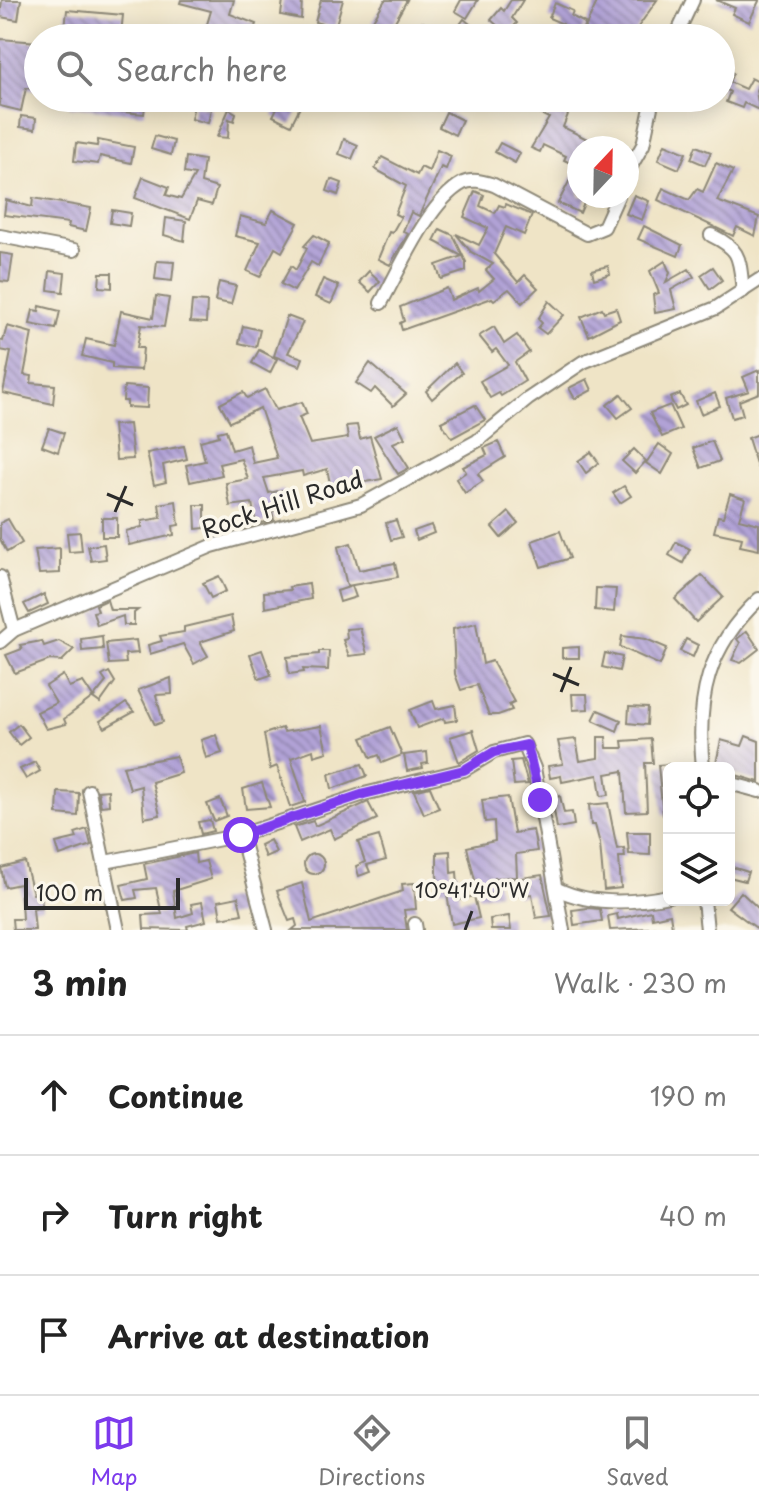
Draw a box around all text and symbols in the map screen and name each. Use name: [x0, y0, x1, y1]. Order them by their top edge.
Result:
search box: [24, 24, 735, 112]
icon: search: [52, 46, 96, 90]
text: Search here: [116, 46, 288, 91]
north arrow: [567, 136, 639, 208]
street label: Rock Hill Road: [197, 460, 367, 546]
map controls: [663, 762, 735, 906]
button: locate: [663, 762, 735, 834]
route end: [522, 782, 558, 818]
route start: [223, 817, 259, 853]
button: layers: [663, 834, 735, 906]
scale bar: [24, 874, 180, 910]
text: 100 m: [36, 875, 103, 908]
text: 10°41'40"W: [415, 875, 529, 905]
text: 3 min: [32, 956, 128, 1008]
text: Walk · 230 m: [554, 963, 727, 1002]
icon: ahead: [32, 1073, 76, 1117]
text: Continue: [108, 1073, 243, 1118]
text: 190 m: [650, 1076, 727, 1115]
icon: right: [32, 1193, 76, 1237]
text: Turn right: [108, 1193, 263, 1238]
text: 40 m: [659, 1196, 727, 1235]
icon: arrive: [32, 1313, 76, 1357]
text: Arrive at destination: [108, 1313, 430, 1358]
tab: Map: [90, 1411, 137, 1492]
tab: Directions: [318, 1411, 425, 1492]
tab: Saved: [606, 1411, 669, 1492]

